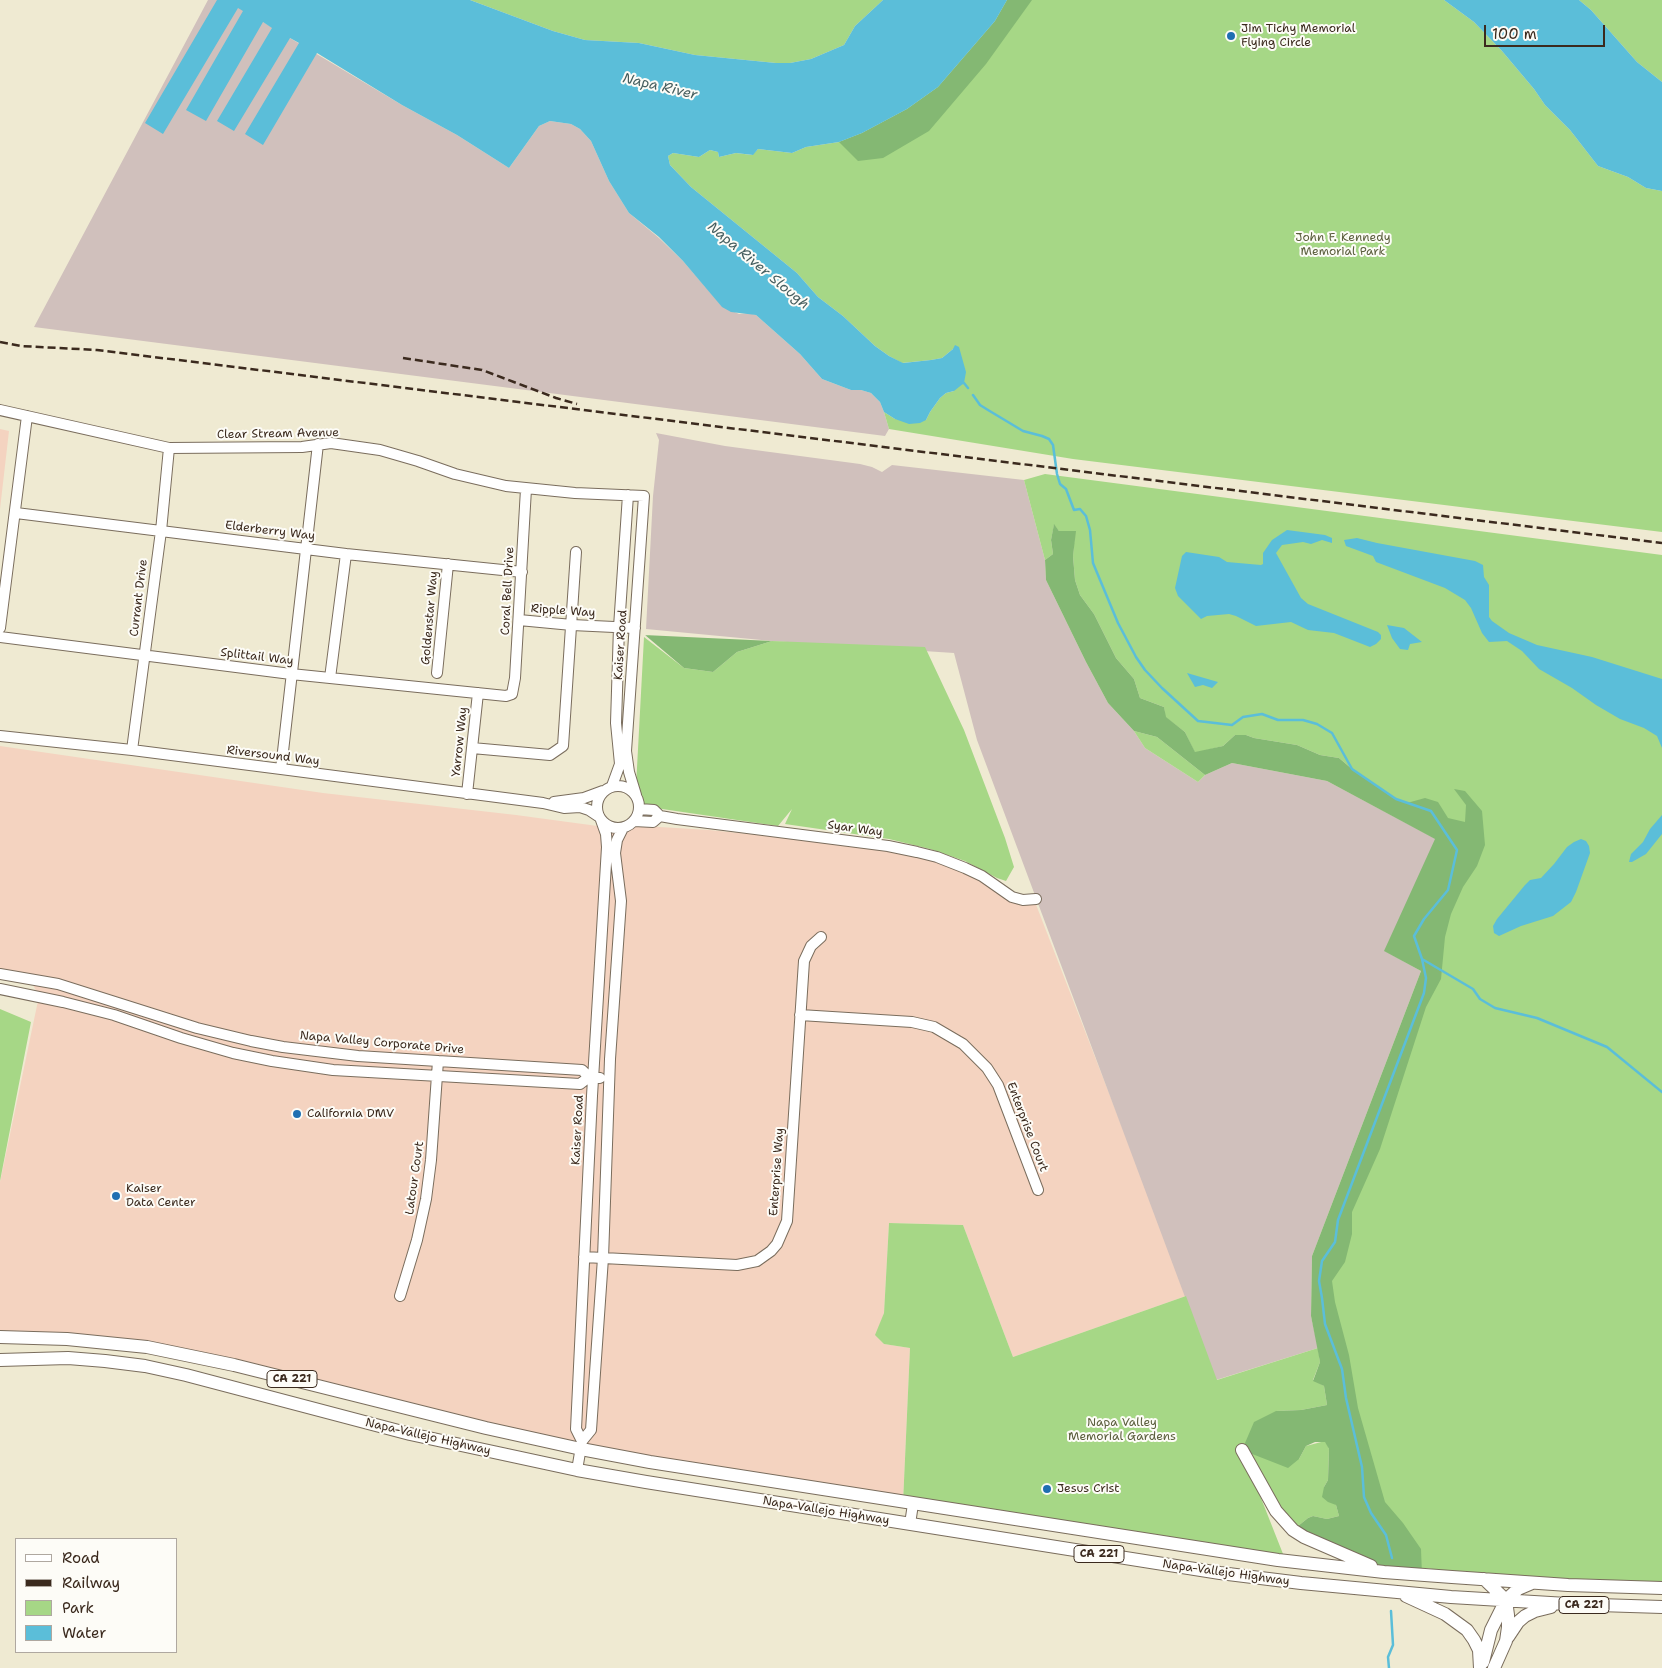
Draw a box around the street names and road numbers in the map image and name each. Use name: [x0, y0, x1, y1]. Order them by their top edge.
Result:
street label: Clear Stream Avenue: [217, 426, 339, 442]
street label: Elderberry Way: [224, 518, 316, 544]
street label: Coral Bell Drive: [498, 546, 518, 636]
street label: Currant Drive: [127, 559, 151, 637]
street label: Goldenstar Way: [419, 570, 441, 666]
street label: Ripple Way: [530, 602, 596, 620]
street label: Kaiser Road: [611, 609, 631, 681]
street label: Splittail Way: [220, 645, 294, 669]
street label: Yarrow Way: [449, 706, 471, 778]
street label: Riversound Way: [226, 743, 320, 769]
street label: Syar Way: [827, 818, 883, 840]
street label: Napa Valley Corporate Drive: [299, 1029, 465, 1057]
street label: Enterprise Court: [1003, 1080, 1051, 1174]
street label: Kaiser Road: [569, 1095, 587, 1165]
street label: Enterprise Way: [767, 1128, 787, 1216]
street label: Latour Court: [403, 1140, 427, 1216]
road number: CA 221: [267, 1370, 317, 1388]
street label: Napa-Vallejo Highway: [364, 1416, 492, 1458]
street label: Napa-Vallejo Highway: [762, 1494, 890, 1528]
road number: CA 221: [1074, 1546, 1124, 1562]
street label: Napa-Vallejo Highway: [1162, 1557, 1290, 1589]
road number: CA 221: [1559, 1596, 1609, 1614]

